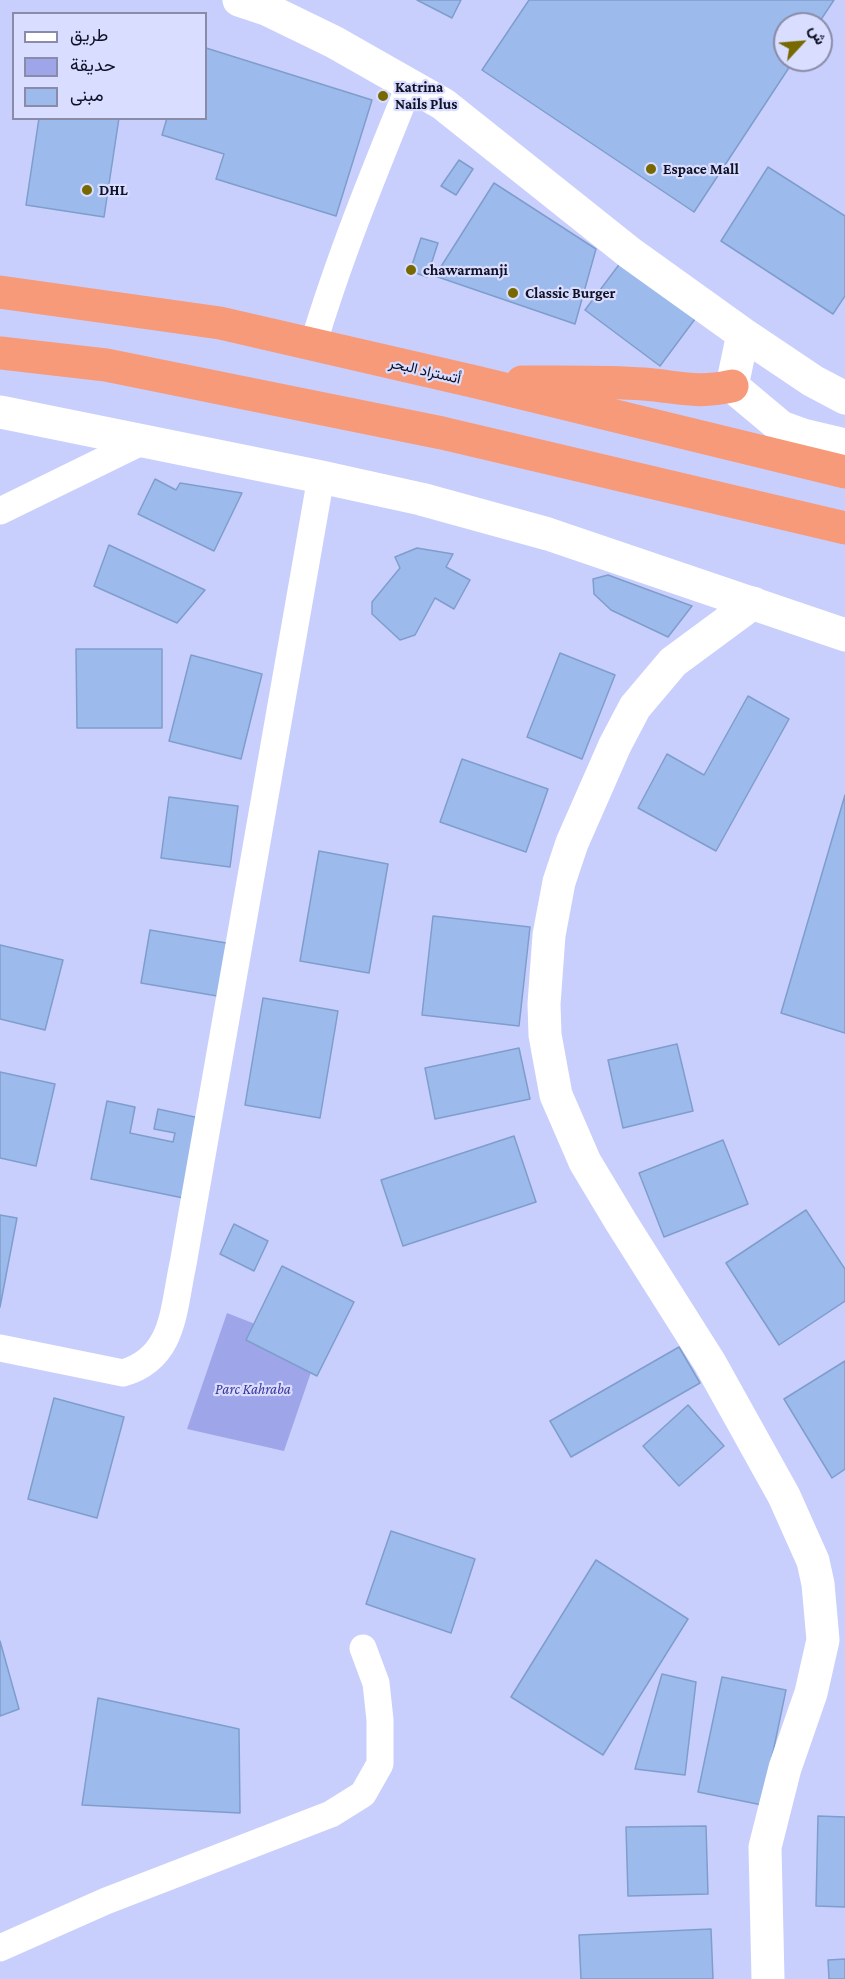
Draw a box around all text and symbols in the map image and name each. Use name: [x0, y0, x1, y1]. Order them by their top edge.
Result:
legend: [12, 12, 207, 120]
north arrow: [773, 12, 833, 72]
text: ش: [806, 22, 830, 47]
text: طريق: [70, 25, 108, 45]
text: حديقة: [70, 55, 116, 75]
place label: Katrina Nails Plus: [395, 78, 457, 113]
text: مبنى: [70, 85, 104, 105]
marker: Katrina Nails Plus: [376, 89, 390, 103]
place label: Espace Mall: [663, 160, 739, 178]
marker: Espace Mall: [644, 162, 658, 176]
place label: DHL: [99, 181, 128, 199]
marker: DHL: [80, 183, 94, 197]
place label: chawarmanji: [423, 261, 508, 279]
marker: chawarmanji: [404, 263, 418, 277]
place label: Classic Burger: [525, 284, 615, 302]
marker: Classic Burger: [506, 286, 520, 300]
street label: أتستراد البحر: [387, 354, 463, 388]
park label: Parc Kahraba: [215, 1380, 291, 1398]

